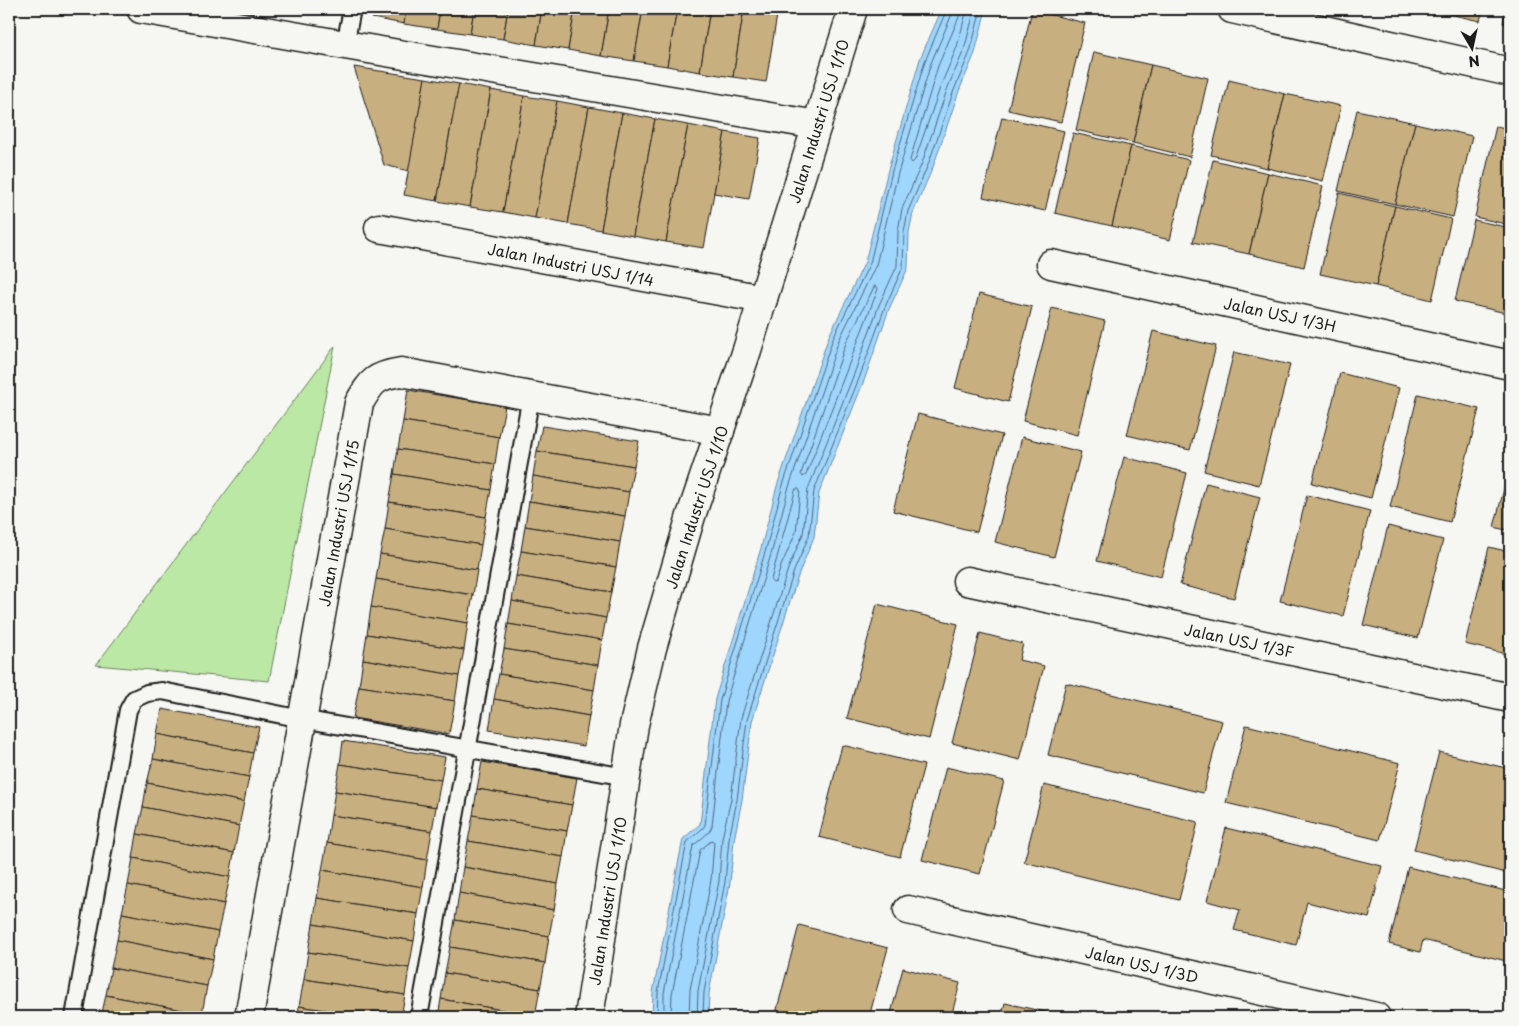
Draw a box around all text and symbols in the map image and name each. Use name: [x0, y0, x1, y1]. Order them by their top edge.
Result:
north arrow: [1446, 22, 1496, 72]
street label: Jalan Industri USJ 1/10: [782, 36, 854, 206]
text: N: [1467, 50, 1481, 73]
street label: Jalan Industri USJ 1/14: [486, 237, 656, 291]
street label: Jalan USJ 1/3H: [1222, 291, 1338, 337]
street label: Jalan Industri USJ 1/10: [659, 423, 733, 591]
street label: Jalan Industri USJ 1/15: [312, 438, 364, 608]
street label: Jalan USJ 1/3F: [1182, 617, 1296, 663]
street label: Jalan Industri USJ 1/10: [582, 815, 632, 987]
street label: Jalan USJ 1/3D: [1083, 940, 1201, 988]

